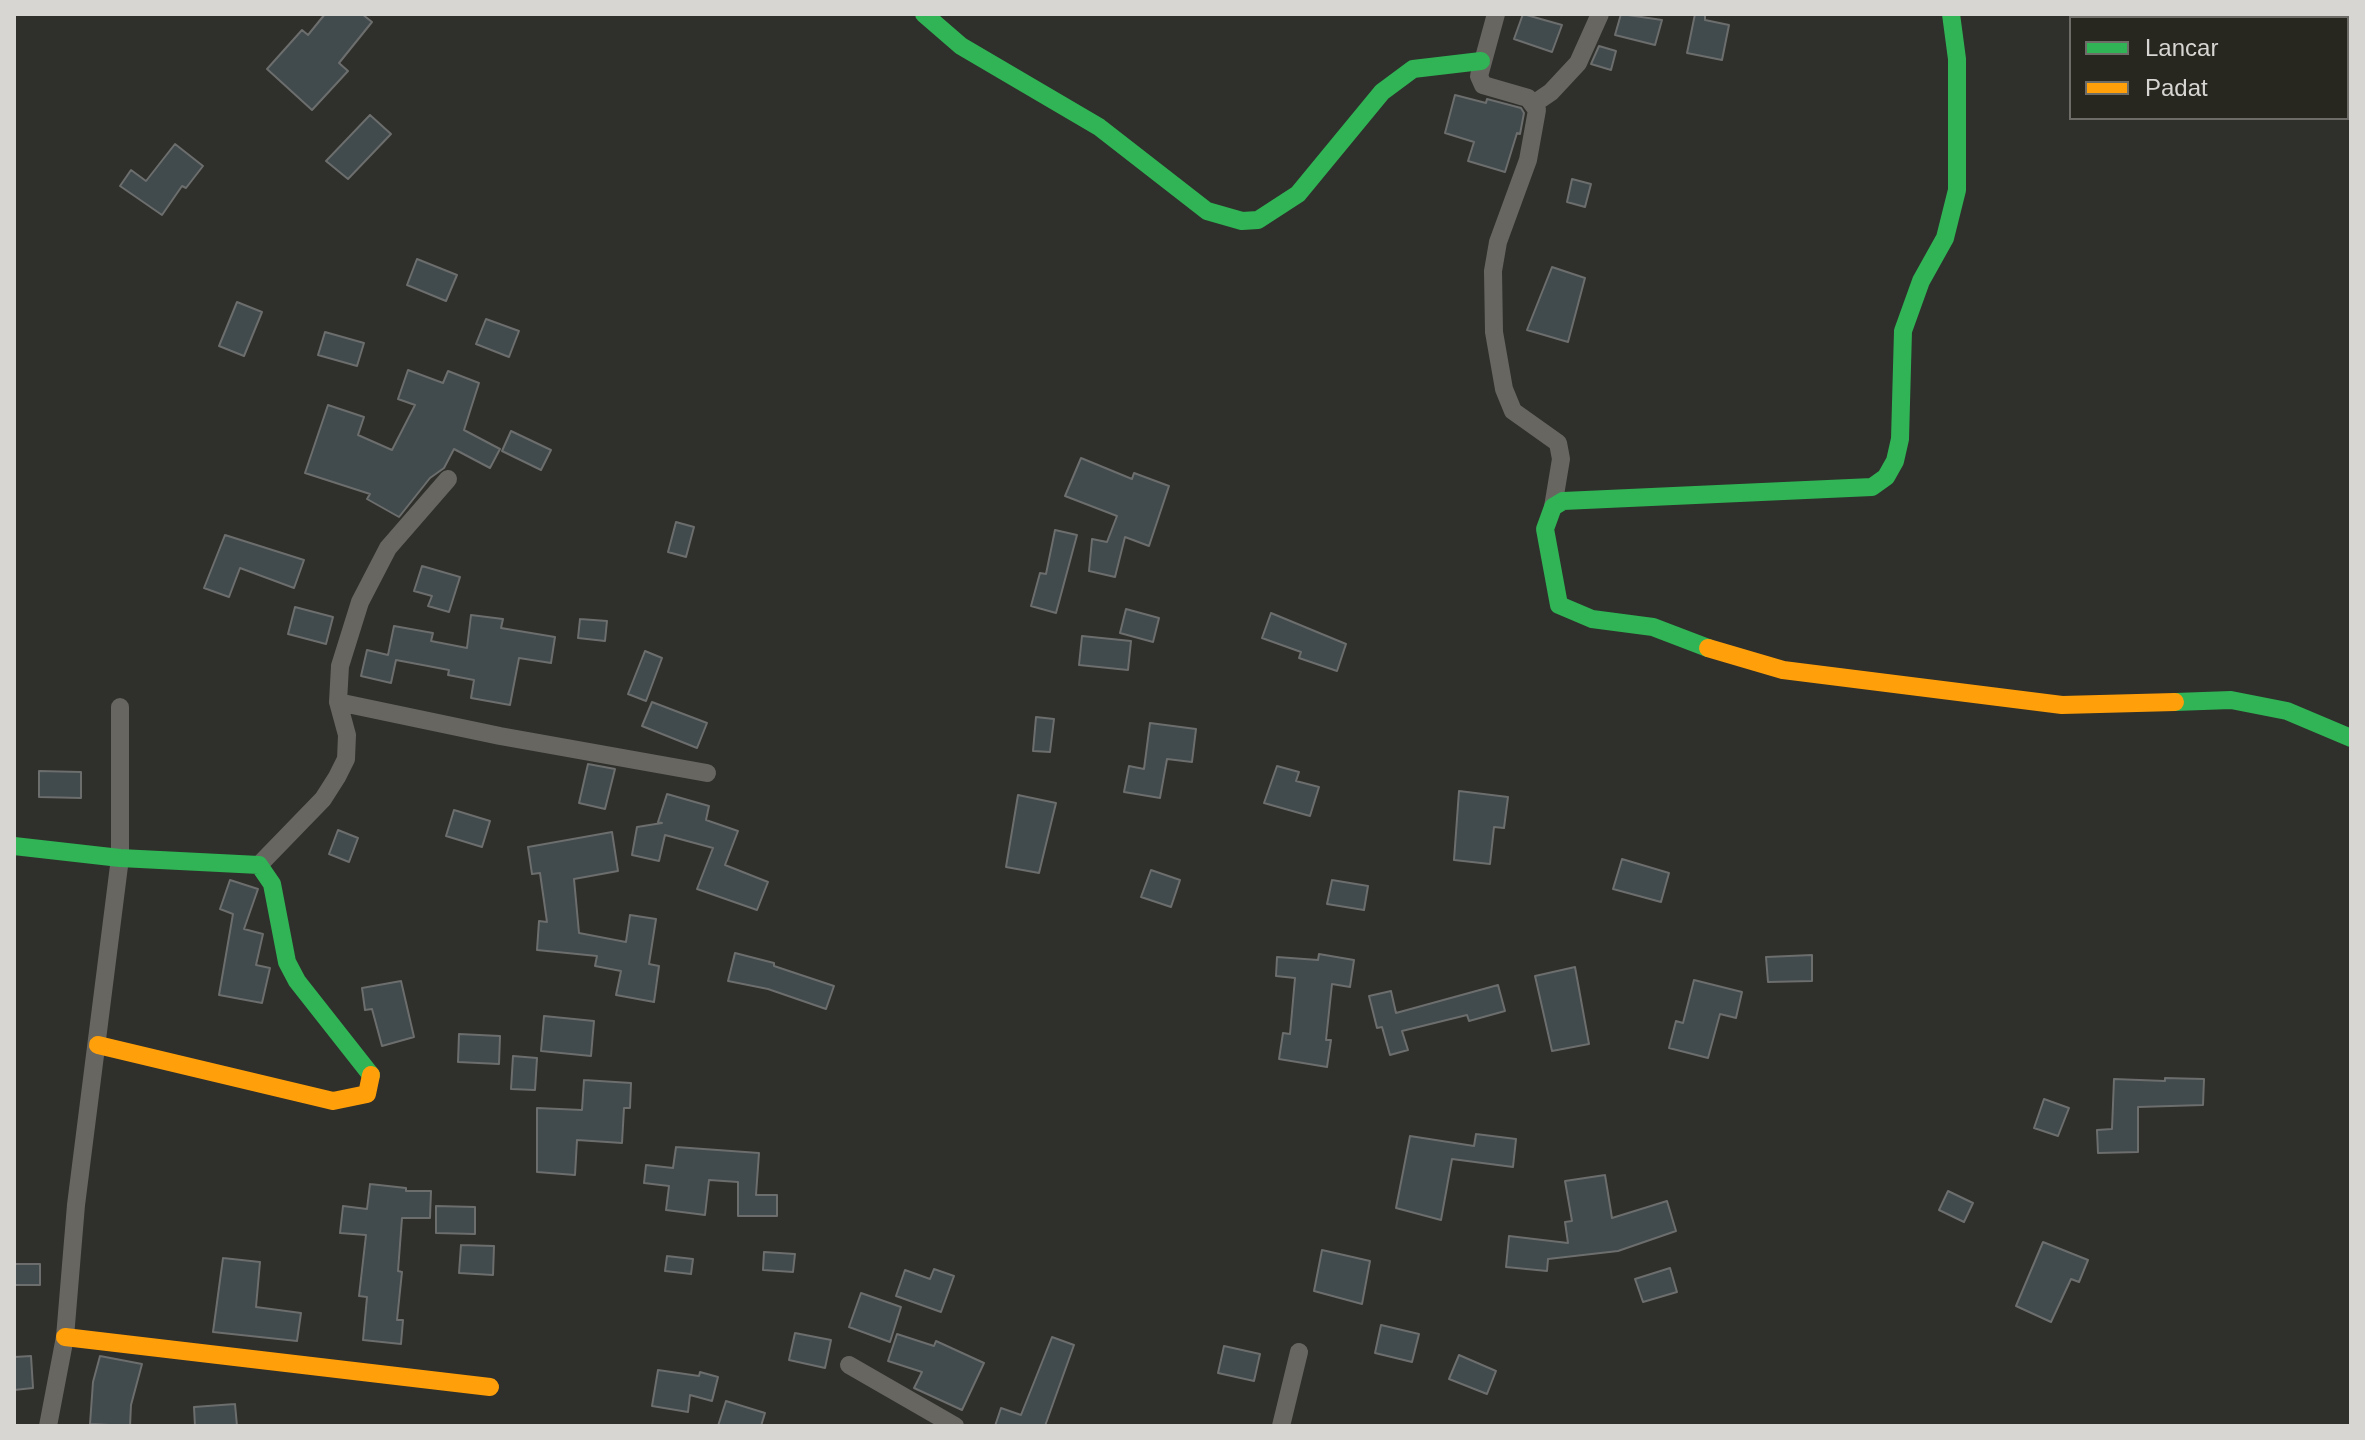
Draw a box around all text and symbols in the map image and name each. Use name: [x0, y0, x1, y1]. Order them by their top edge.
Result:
legend: [2069, 16, 2349, 120]
text: Lancar: [2145, 34, 2218, 61]
text: Padat: [2145, 74, 2208, 101]

